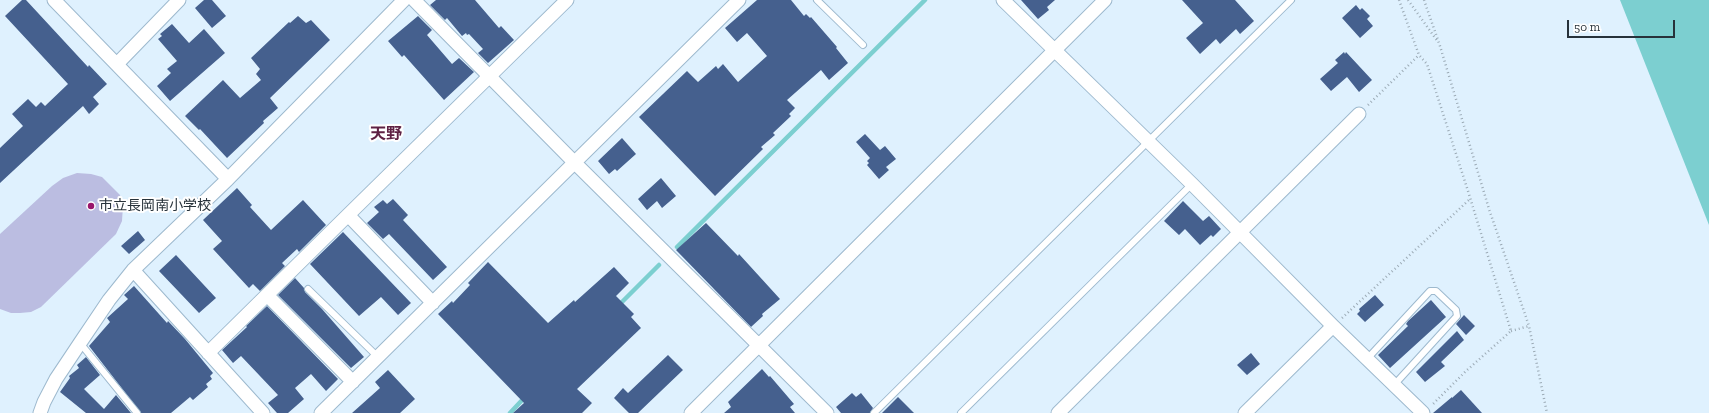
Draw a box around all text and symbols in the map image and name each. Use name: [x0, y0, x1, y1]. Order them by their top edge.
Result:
scale bar: [1569, 12, 1677, 38]
text: 50 m: [1574, 20, 1600, 34]
district label: 天野: [370, 124, 402, 144]
place label: 市立長岡南小学校: [99, 198, 211, 214]
marker: 市立長岡南小学校: [86, 201, 96, 211]

